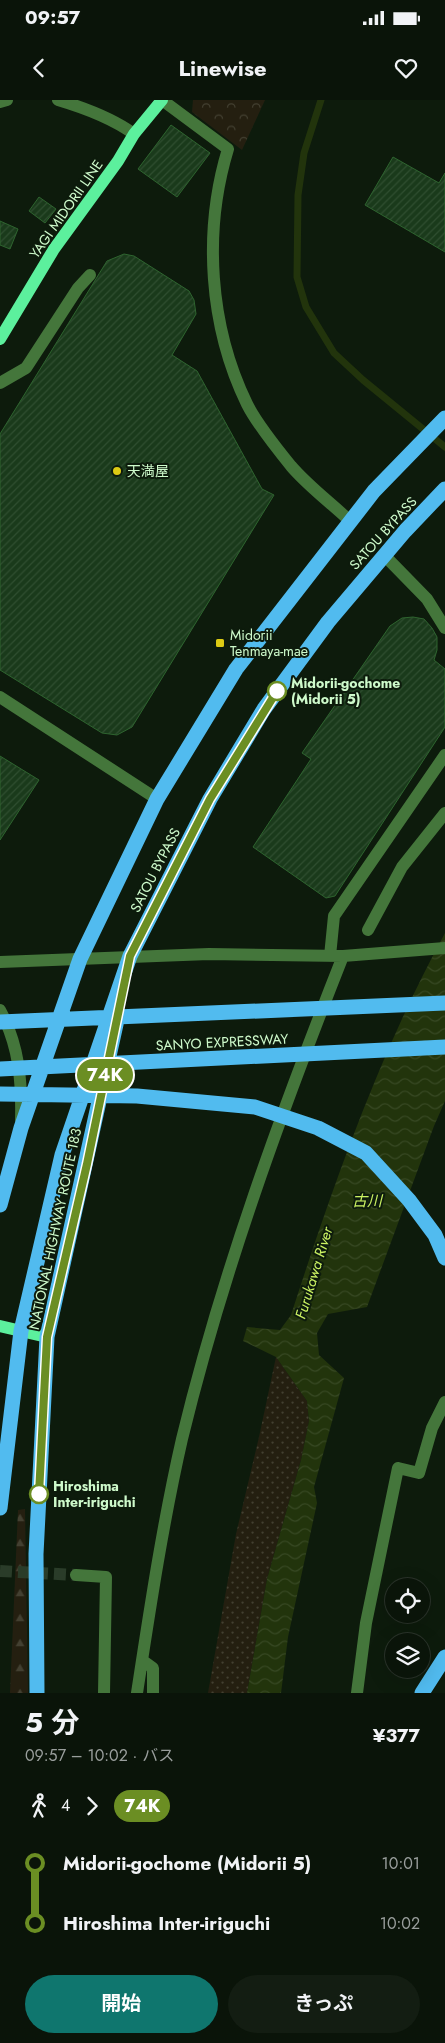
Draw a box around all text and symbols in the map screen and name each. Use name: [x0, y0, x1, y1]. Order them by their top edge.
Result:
text: 09:57: [25, 4, 80, 31]
text: Linewise: [178, 52, 267, 84]
icon: back: [25, 54, 53, 82]
icon: heart: [392, 54, 420, 82]
street label: YAGI MIDORII LINE: [24, 156, 108, 262]
place label: 天満屋: [127, 461, 169, 481]
marker: 天満屋: [111, 465, 123, 477]
street label: SATOU BYPASS: [345, 492, 422, 574]
place label: Midorii Tenmaya-mae: [230, 625, 308, 661]
marker: Midorii Tenmaya-mae: [214, 637, 226, 649]
place label: Midorii-gochome (Midorii 5): [291, 673, 400, 709]
marker: Midorii-gochome (Midorii 5): [267, 681, 287, 701]
street label: SATOU BYPASS: [125, 824, 185, 916]
street label: SANYO EXPRESSWAY: [155, 1029, 289, 1055]
line badge: 74K: [76, 1059, 134, 1091]
text: 74K: [87, 1062, 123, 1088]
street label: NATIONAL HIGHWAY ROUTE 183: [24, 1126, 86, 1332]
water label: 古川: [352, 1190, 384, 1212]
water label: Furukawa River: [290, 1223, 339, 1322]
place label: Hiroshima Inter-iriguchi: [53, 1476, 136, 1512]
marker: Hiroshima Inter-iriguchi: [29, 1484, 49, 1504]
map controls: [385, 1578, 430, 1678]
button: locate: [385, 1578, 430, 1623]
button: layers: [385, 1633, 430, 1678]
text: 5 分: [25, 1702, 79, 1743]
text: ¥377: [373, 1722, 420, 1749]
text: 09:57 – 10:02 · バス: [25, 1744, 174, 1767]
icon: walk: [25, 1792, 53, 1820]
icon: forward: [78, 1792, 106, 1820]
text: 74K: [124, 1793, 160, 1819]
text: 4: [61, 1794, 70, 1817]
text: Midorii-gochome (Midorii 5): [63, 1850, 311, 1877]
text: 10:01: [382, 1852, 420, 1875]
text: Hiroshima Inter-iriguchi: [63, 1910, 270, 1937]
text: 10:02: [380, 1912, 420, 1935]
button: 開始: [25, 1975, 218, 2033]
button: きっぷ: [228, 1975, 420, 2033]

